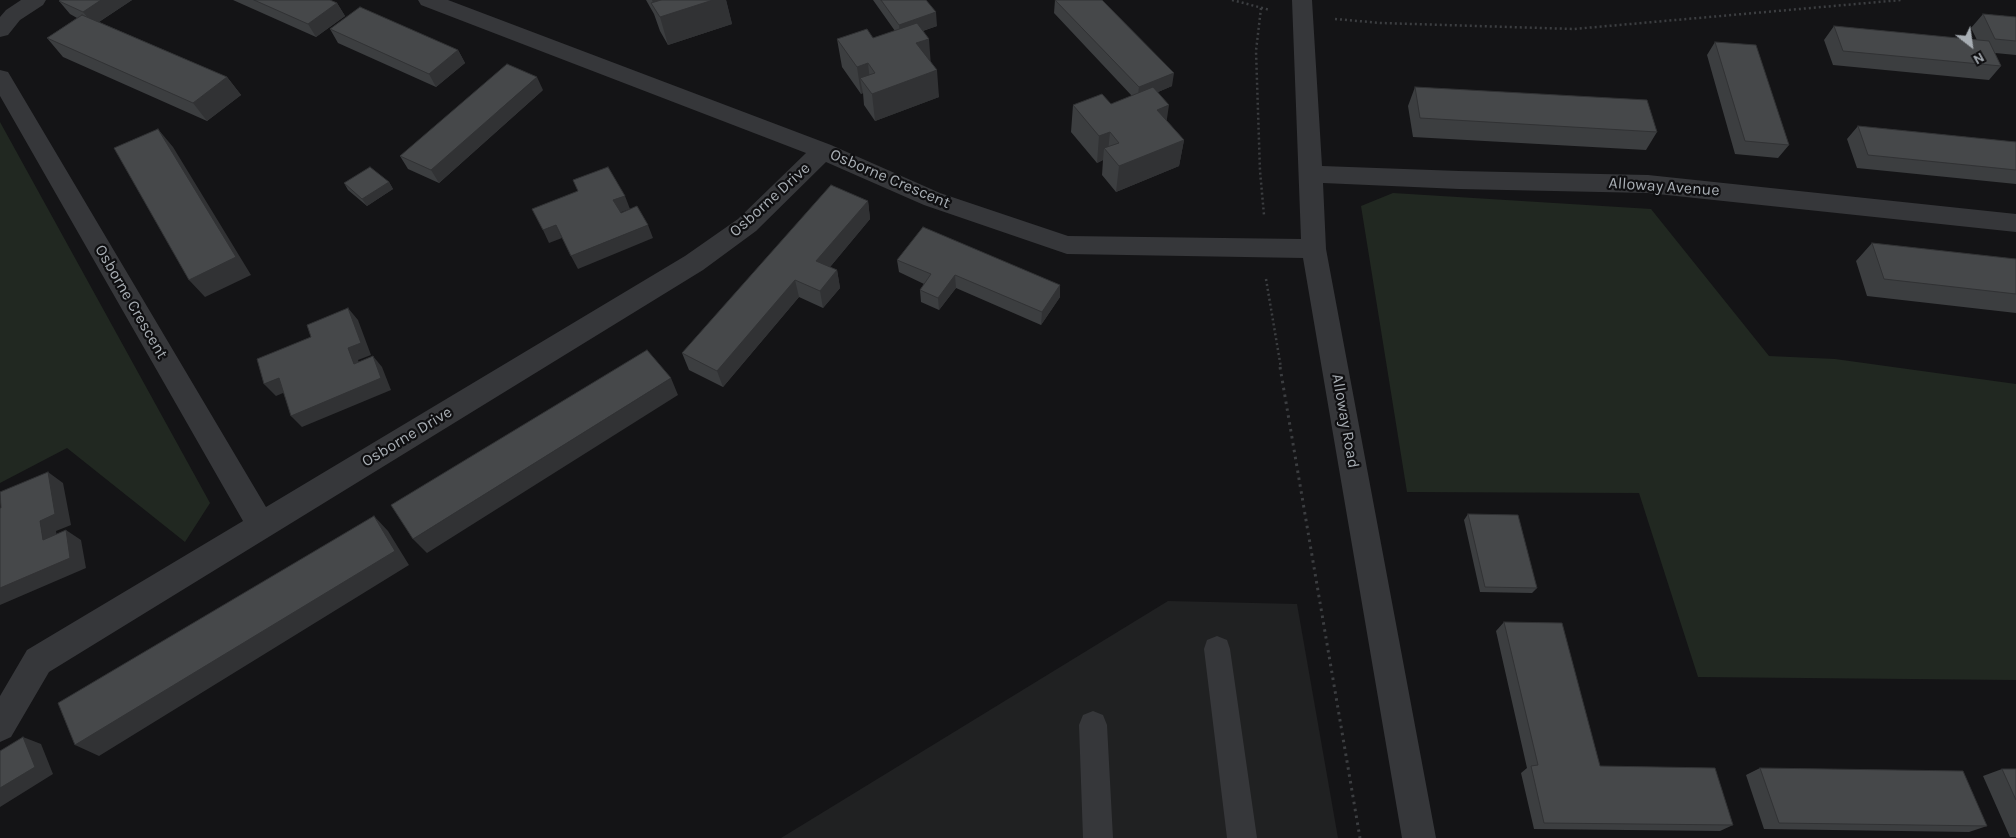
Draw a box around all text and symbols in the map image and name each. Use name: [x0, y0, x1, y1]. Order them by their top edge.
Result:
north arrow: [1946, 20, 1996, 70]
text: N: [1970, 49, 1987, 68]
street label: Osborne Crescent: [827, 145, 953, 213]
street label: Osborne Drive: [726, 159, 814, 241]
street label: Alloway Avenue: [1608, 174, 1720, 200]
street label: Osborne Crescent: [90, 241, 172, 363]
street label: Alloway Road: [1327, 372, 1363, 470]
street label: Osborne Drive: [358, 403, 456, 471]

